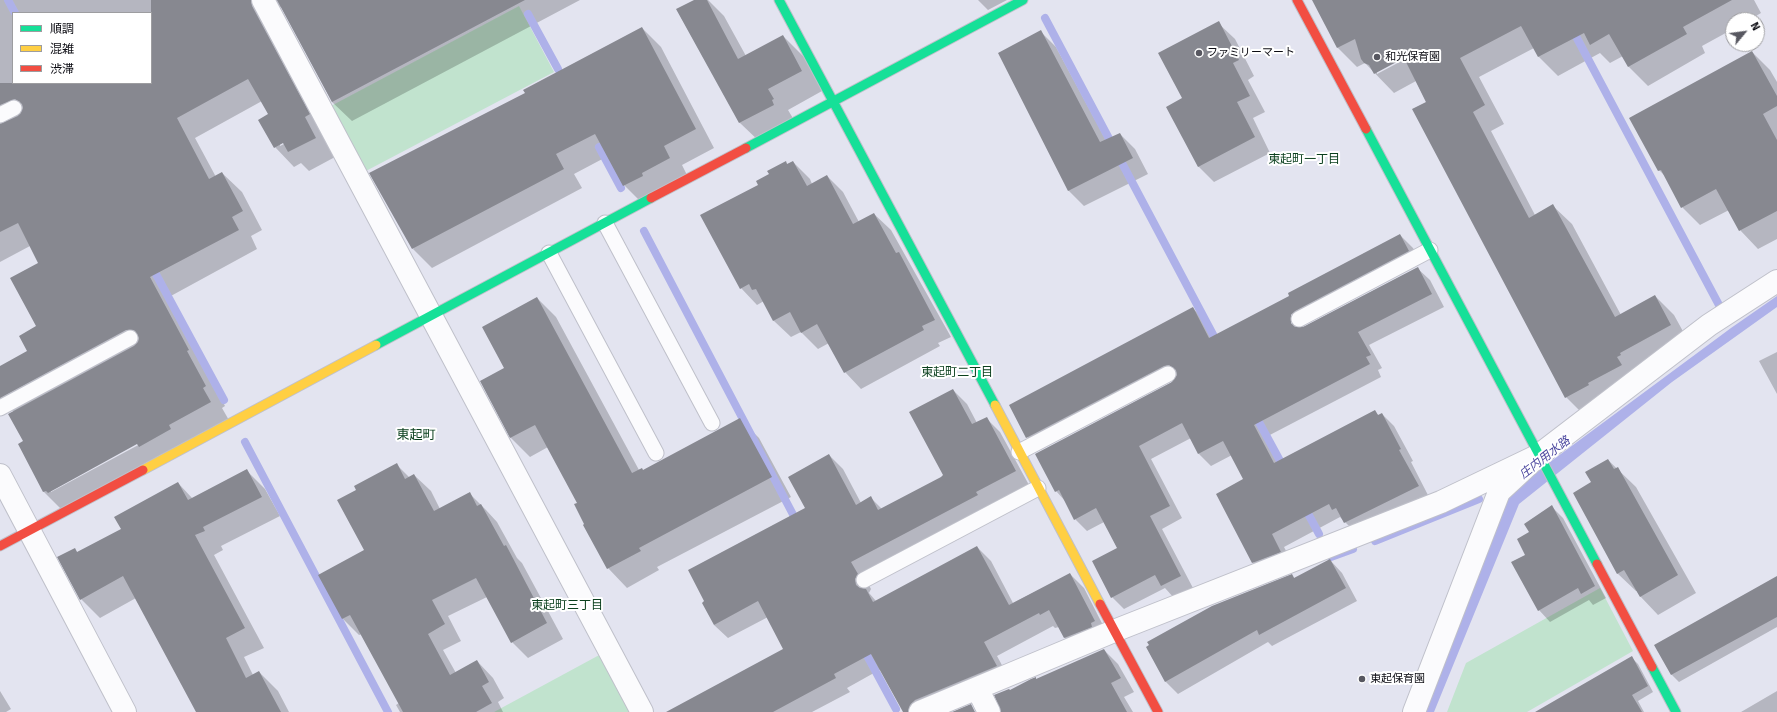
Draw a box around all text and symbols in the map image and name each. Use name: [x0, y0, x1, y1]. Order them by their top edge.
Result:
legend: [12, 12, 152, 84]
north arrow: [1725, 12, 1765, 52]
text: N: [1748, 20, 1763, 33]
text: 順調: [50, 22, 74, 37]
text: 混雑: [50, 42, 74, 57]
place label: ファミリーマート: [1207, 46, 1295, 60]
marker: ファミリーマート: [1194, 48, 1204, 58]
place label: 和光保育園: [1385, 50, 1440, 64]
marker: 和光保育園: [1372, 52, 1382, 62]
text: 渋滞: [50, 62, 74, 77]
district label: 東起町一丁目: [1268, 153, 1340, 167]
district label: 東起町二丁目: [921, 366, 993, 380]
district label: 東起町: [397, 428, 435, 444]
water label: 庄内用水路: [1517, 434, 1573, 482]
district label: 東起町三丁目: [531, 599, 603, 613]
place label: 東起保育園: [1370, 672, 1425, 686]
marker: 東起保育園: [1357, 674, 1367, 684]

